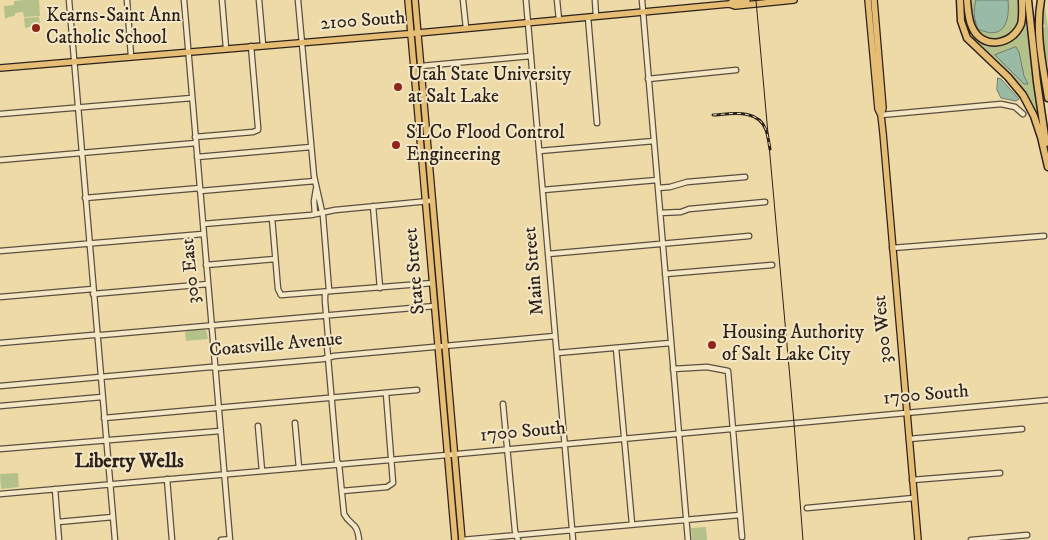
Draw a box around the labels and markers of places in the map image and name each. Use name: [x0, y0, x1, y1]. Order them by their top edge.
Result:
place label: Kearns-Saint Ann Catholic School: [46, 6, 181, 50]
marker: Kearns-Saint Ann Catholic School: [30, 22, 42, 34]
place label: Utah State University at Salt Lake: [408, 65, 571, 109]
marker: Utah State University at Salt Lake: [392, 81, 404, 93]
place label: SLCo Flood Control Engineering: [406, 123, 565, 167]
marker: SLCo Flood Control Engineering: [390, 139, 402, 151]
place label: Housing Authority of Salt Lake City: [722, 323, 864, 367]
marker: Housing Authority of Salt Lake City: [706, 339, 718, 351]

